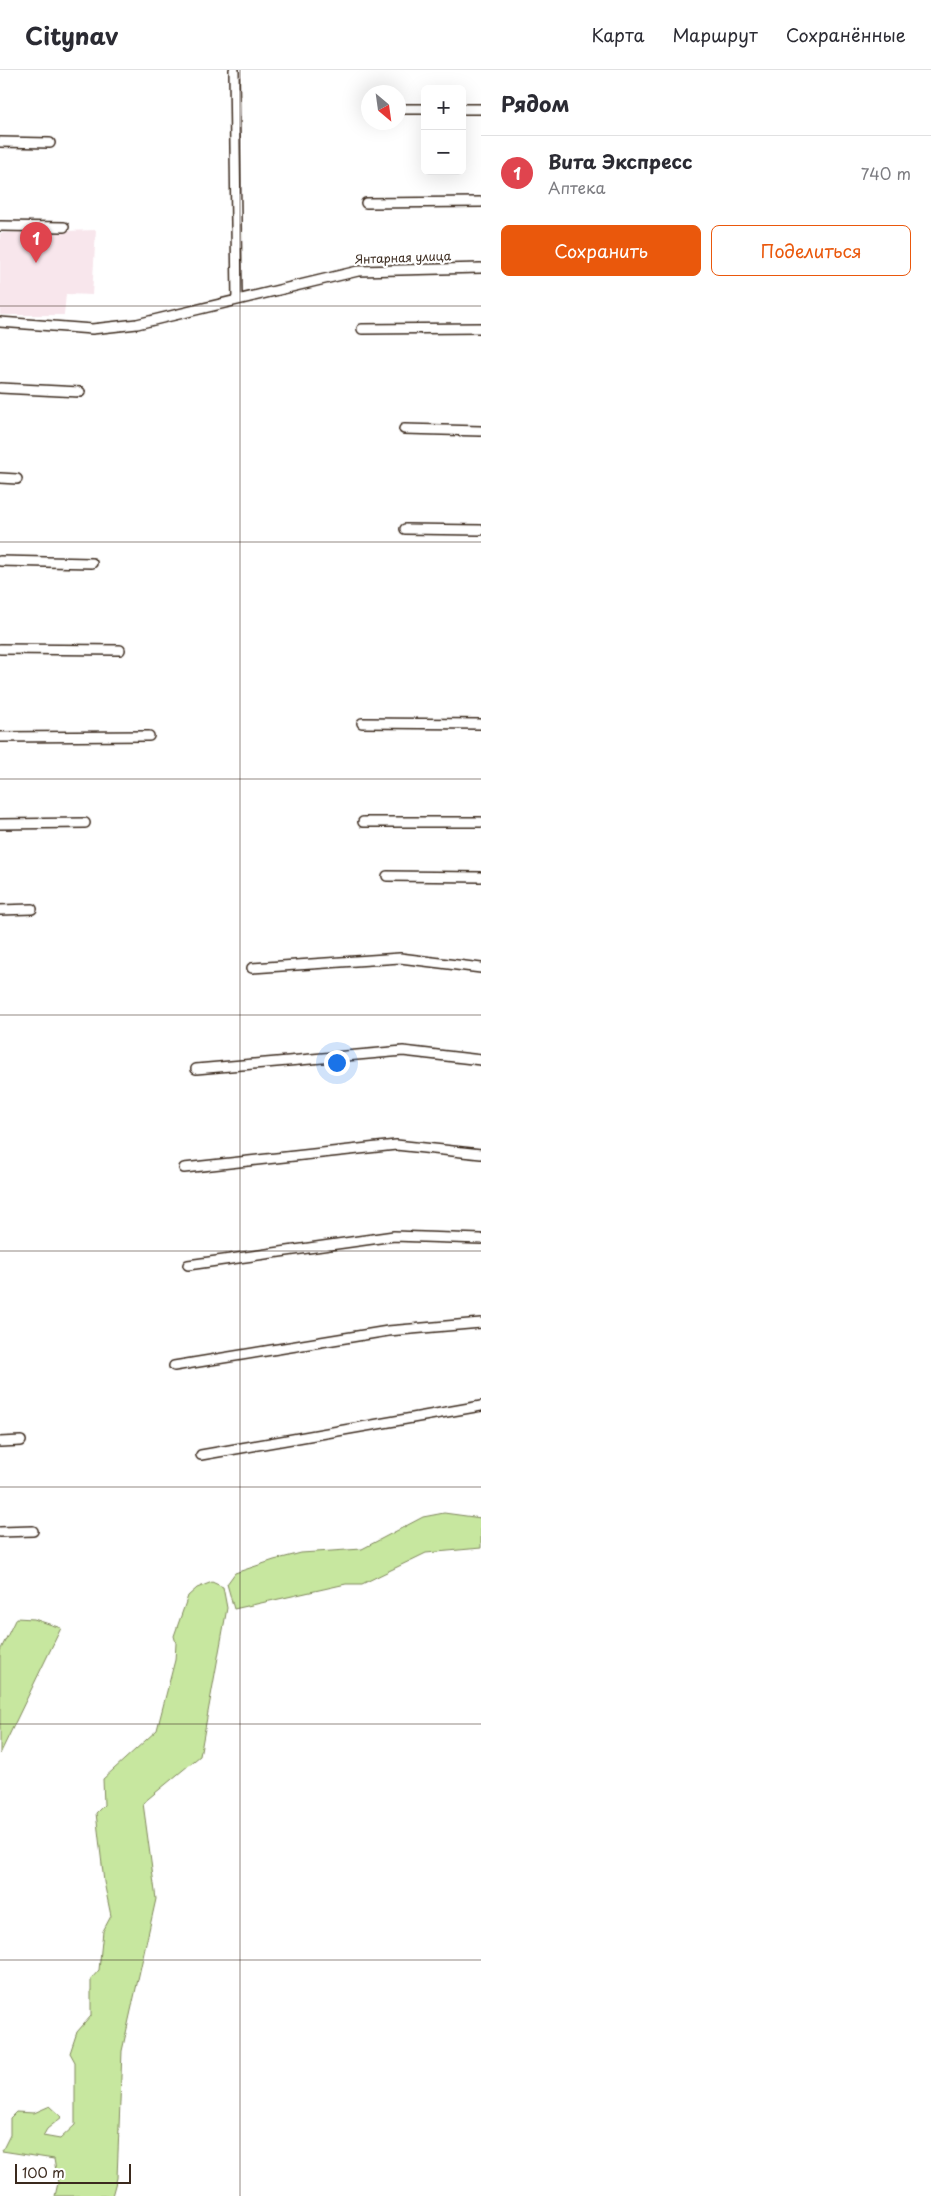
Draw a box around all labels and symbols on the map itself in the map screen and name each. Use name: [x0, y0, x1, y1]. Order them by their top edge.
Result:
north arrow: [361, 85, 406, 130]
pin: 1: [20, 222, 52, 263]
street label: Янтарная улица: [354, 246, 452, 268]
your location: [324, 1050, 350, 1076]
scale bar: [15, 2161, 131, 2184]

